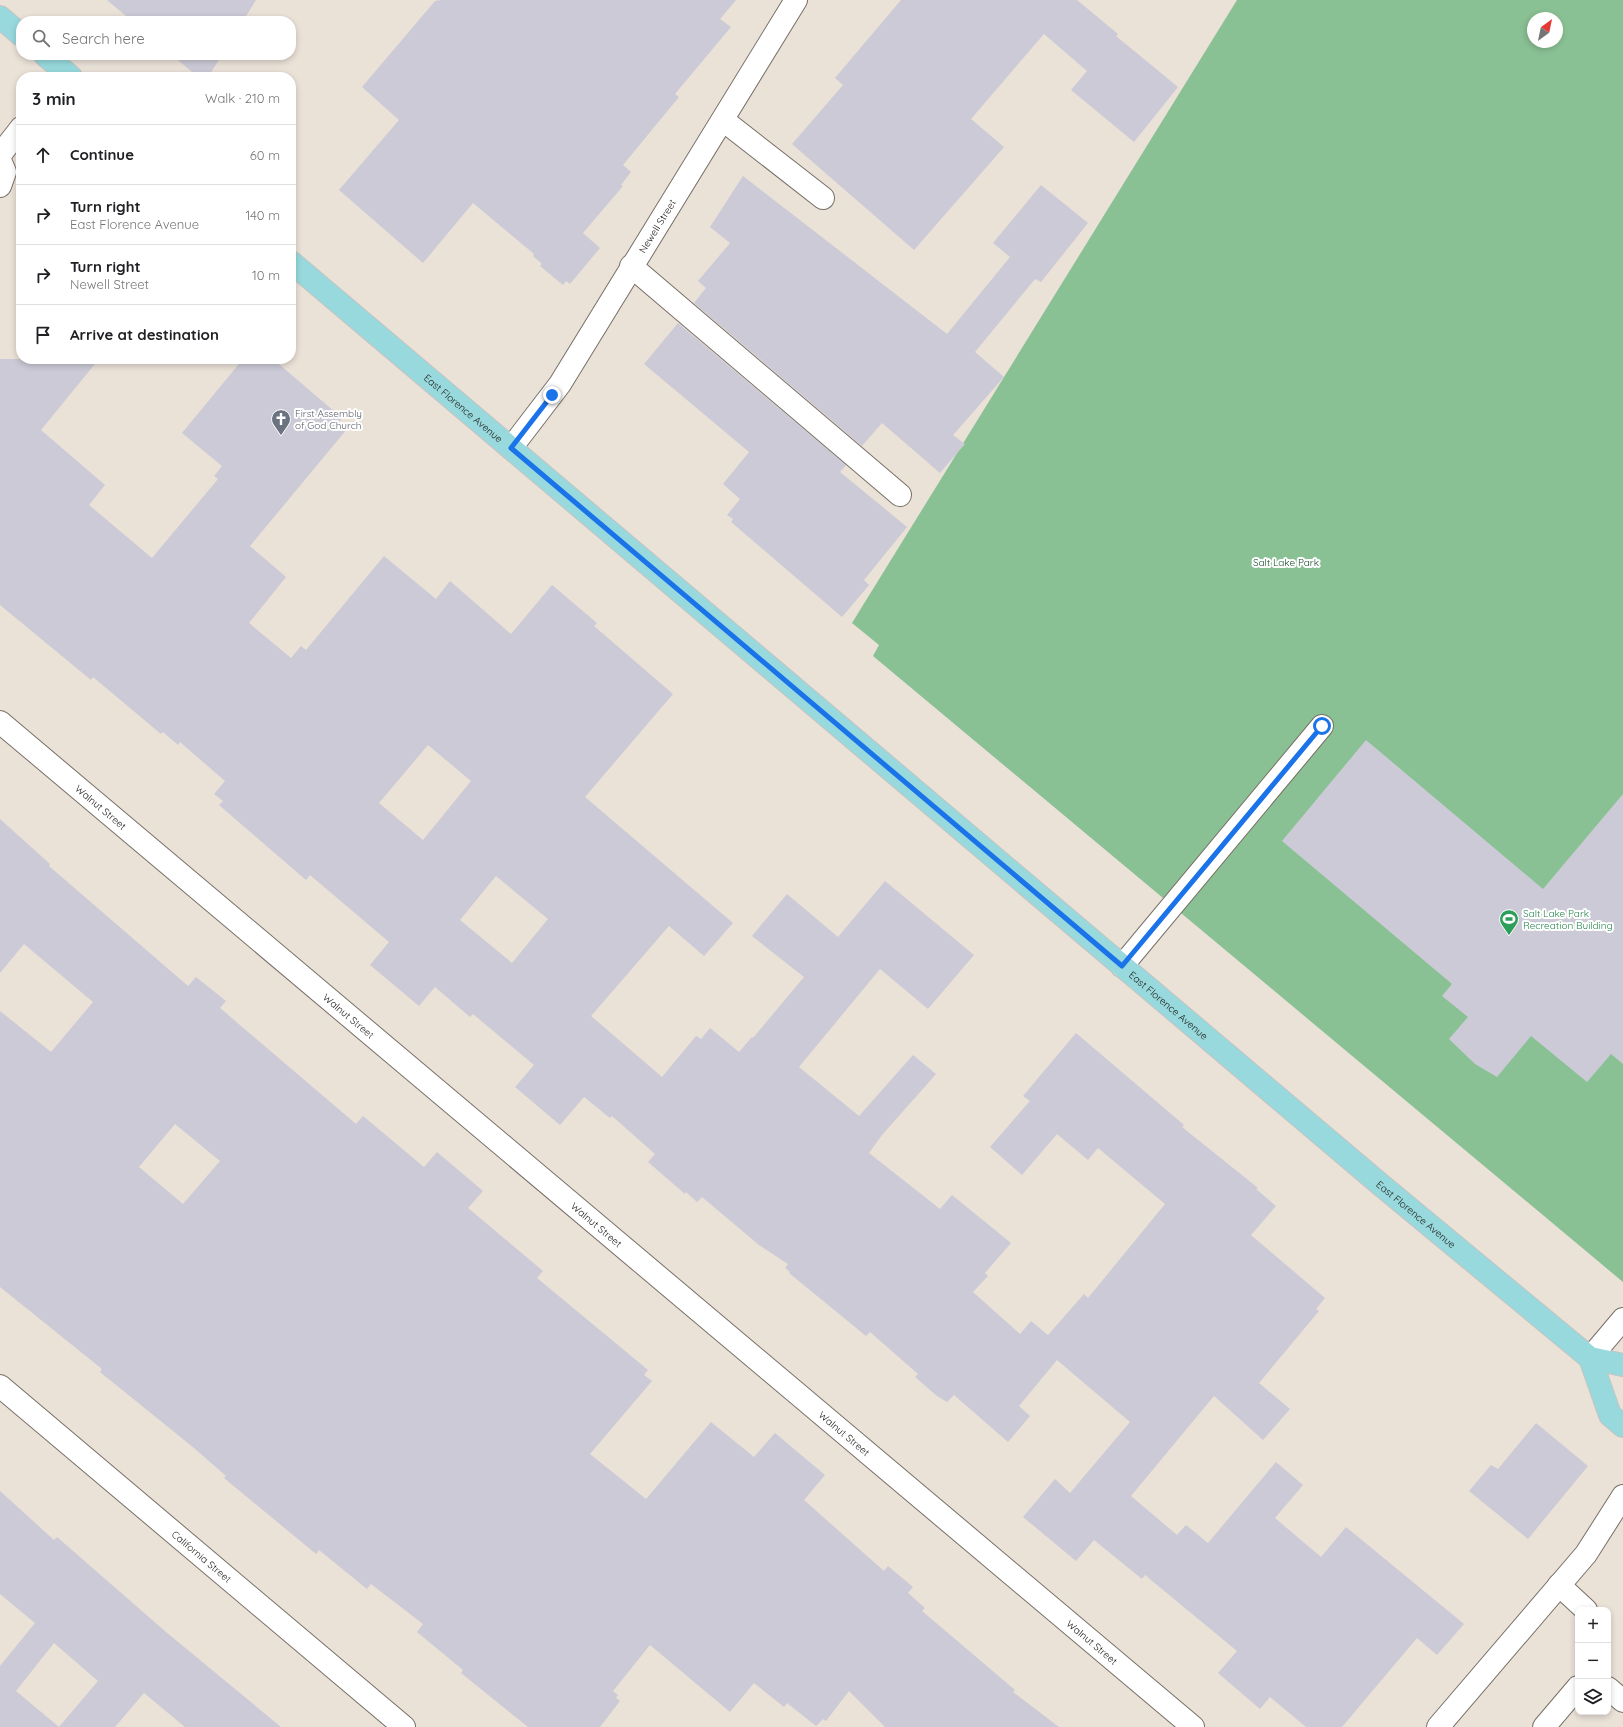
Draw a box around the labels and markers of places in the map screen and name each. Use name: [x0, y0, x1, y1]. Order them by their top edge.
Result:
place label: First Assembly of God Church: [295, 407, 362, 432]
church icon: First Assembly of God Church: [270, 408, 292, 436]
place label: Salt Lake Park Recreation Building: [1523, 907, 1613, 932]
sports icon: Salt Lake Park Recreation Building: [1498, 908, 1520, 936]

